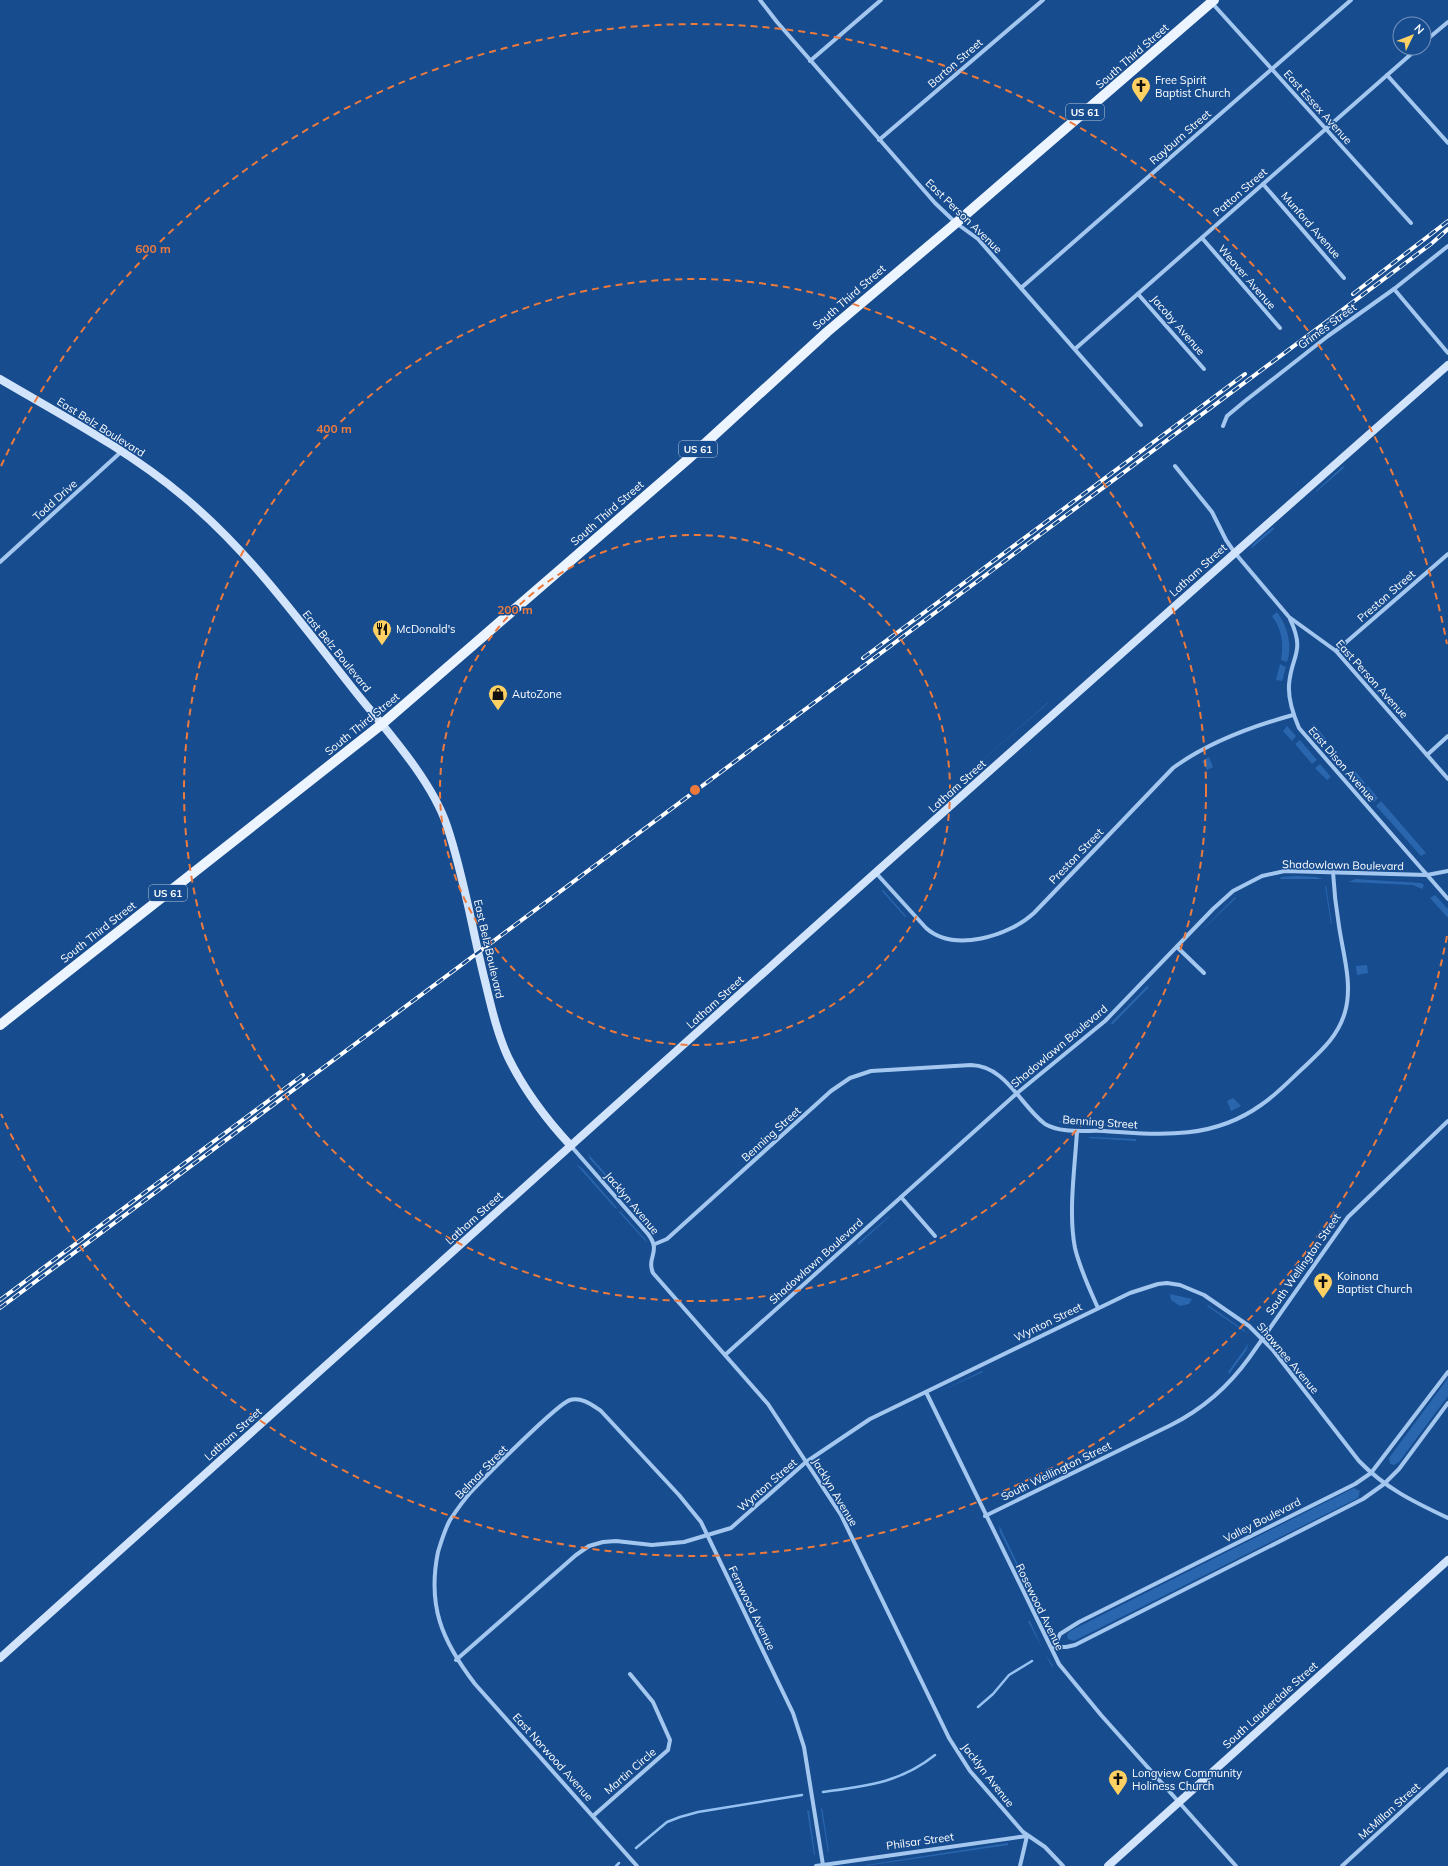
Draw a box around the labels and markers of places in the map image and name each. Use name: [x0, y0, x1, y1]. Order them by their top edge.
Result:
place label: Free Spirit Baptist Church: [1155, 73, 1230, 100]
church icon: Free Spirit Baptist Church: [1130, 75, 1152, 103]
restaurant icon: McDonald's: [371, 618, 393, 646]
place label: McDonald's: [396, 622, 456, 636]
shop icon: AutoZone: [487, 683, 509, 711]
place label: AutoZone: [512, 687, 562, 701]
centre of rings: [688, 783, 702, 797]
place label: Koinona Baptist Church: [1337, 1269, 1412, 1296]
church icon: Koinona Baptist Church: [1312, 1271, 1334, 1299]
place label: Longview Community Holiness Church: [1132, 1766, 1242, 1793]
church icon: Longview Community Holiness Church: [1107, 1768, 1129, 1796]

